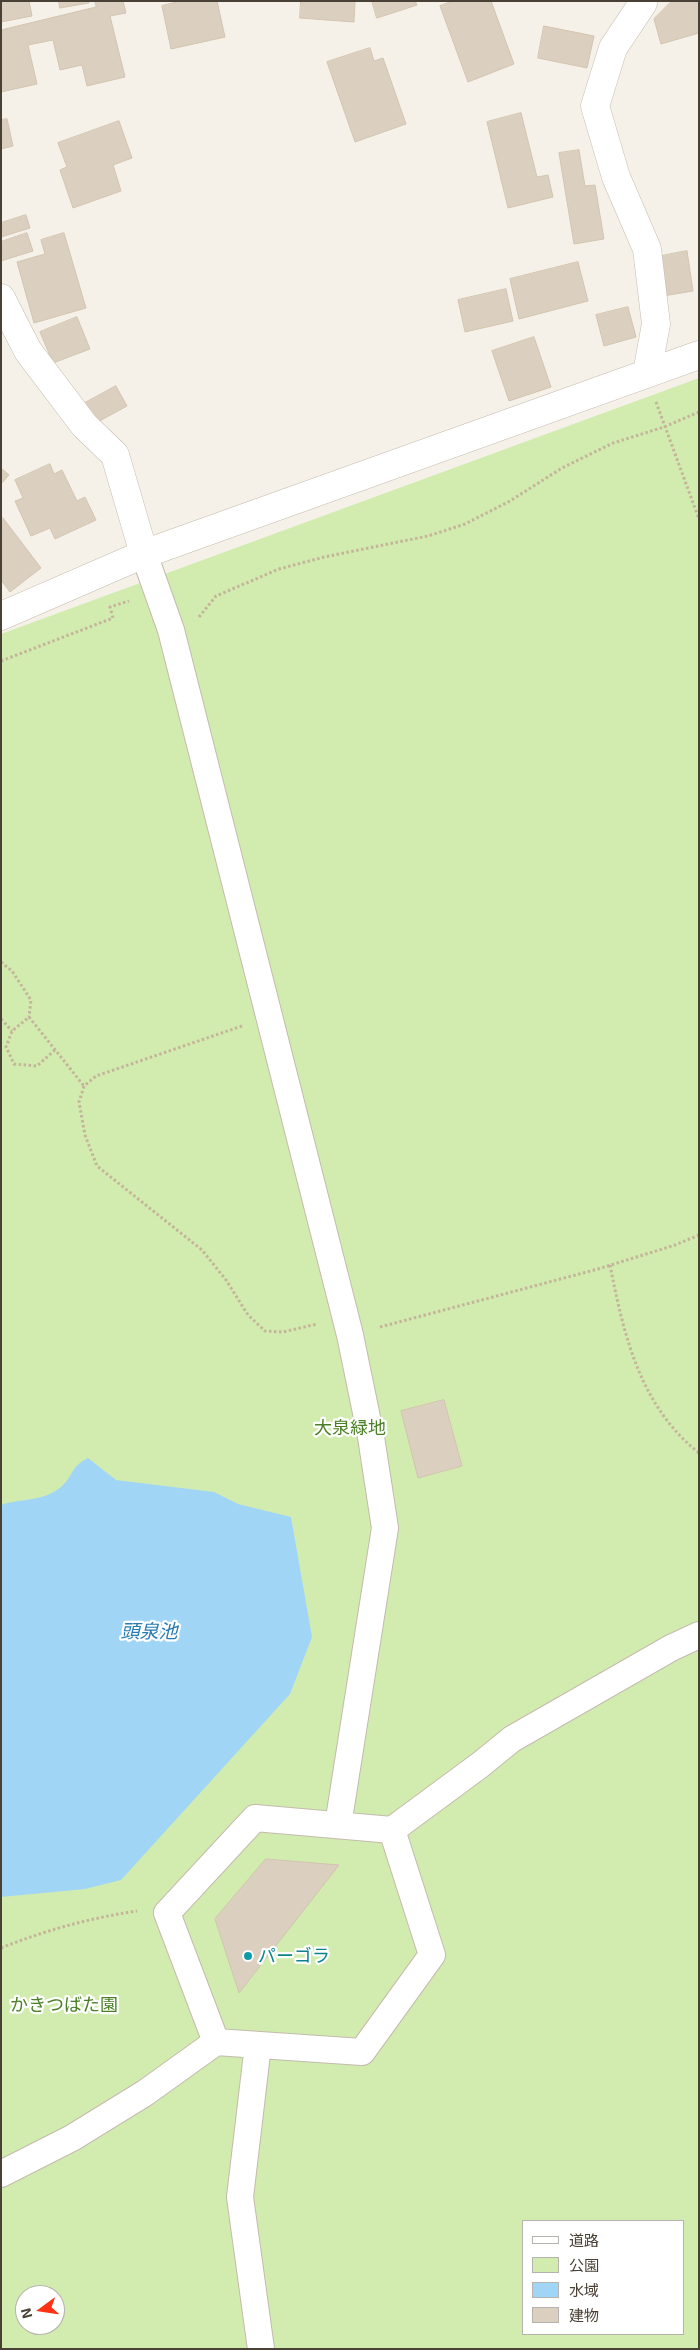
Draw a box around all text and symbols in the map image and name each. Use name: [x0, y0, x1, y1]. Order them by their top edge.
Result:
park label: 大泉緑地: [314, 1417, 386, 1439]
water label: 頭泉池: [121, 1621, 177, 1643]
place label: パーゴラ: [258, 1945, 330, 1967]
marker: パーゴラ: [242, 1950, 254, 1962]
park label: かきつばた園: [10, 1994, 118, 2016]
legend: [522, 2220, 685, 2335]
text: 道路: [569, 2231, 599, 2249]
text: 公園: [569, 2256, 599, 2274]
text: 水域: [569, 2281, 599, 2299]
north arrow: [15, 2285, 65, 2335]
text: 建物: [569, 2306, 599, 2324]
text: N: [16, 2307, 35, 2320]

